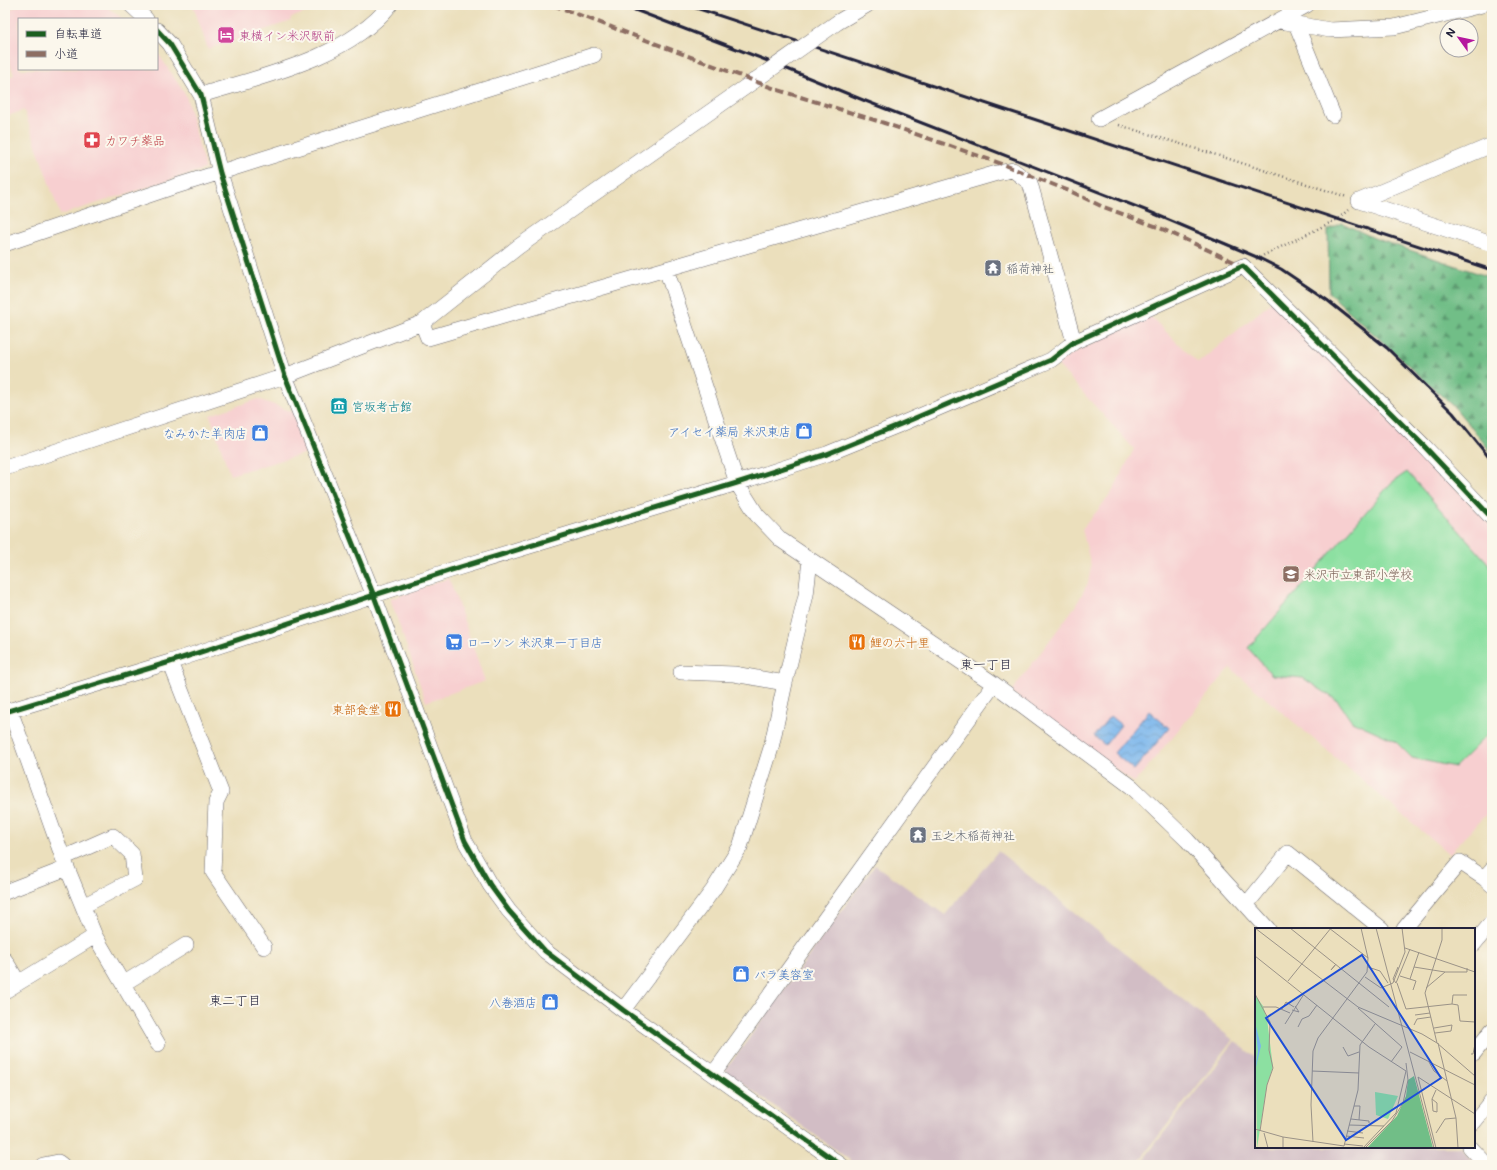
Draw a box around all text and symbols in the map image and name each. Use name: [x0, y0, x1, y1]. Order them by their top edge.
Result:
legend: [18, 18, 158, 70]
north arrow: [1439, 18, 1479, 58]
text: 自転車道: [54, 25, 102, 41]
hotel icon: 東横イン米沢駅前: [216, 25, 236, 45]
text: N: [1442, 25, 1459, 40]
place label: 東横イン米沢駅前: [239, 27, 335, 43]
text: 小道: [54, 45, 78, 61]
pharmacy icon: カワチ薬品: [82, 130, 102, 150]
place label: カワチ薬品: [105, 132, 165, 148]
temple icon: 稲荷神社: [983, 258, 1003, 278]
place label: 稲荷神社: [1006, 260, 1054, 276]
museum icon: 宮坂考古館: [329, 396, 349, 416]
place label: 宮坂考古館: [352, 398, 412, 414]
shop icon: アイセイ薬局 米沢東店: [794, 421, 814, 441]
shop icon: なみかた羊肉店: [250, 423, 270, 443]
place label: アイセイ薬局 米沢東店: [668, 423, 791, 439]
place label: なみかた羊肉店: [163, 425, 247, 441]
school or university icon: 米沢市立東部小学校: [1281, 564, 1301, 584]
place label: 米沢市立東部小学校: [1304, 566, 1412, 582]
supermarket icon: ローソン 米沢東一丁目店: [444, 632, 464, 652]
restaurant icon: 鯉の六十里: [847, 632, 867, 652]
place label: ローソン 米沢東一丁目店: [467, 634, 603, 650]
place label: 鯉の六十里: [870, 634, 930, 650]
district label: 東一丁目: [960, 655, 1012, 672]
restaurant icon: 東部食堂: [383, 699, 403, 719]
place label: 東部食堂: [332, 701, 380, 717]
temple icon: 玉之木稲荷神社: [908, 825, 928, 845]
place label: 玉之木稲荷神社: [931, 827, 1015, 843]
inset map: [1255, 928, 1475, 1148]
shop icon: バラ美容室: [731, 964, 751, 984]
place label: バラ美容室: [754, 966, 814, 982]
district label: 東二丁目: [209, 991, 261, 1008]
shop icon: 八巻酒店: [540, 992, 560, 1012]
place label: 八巻酒店: [489, 994, 537, 1010]

